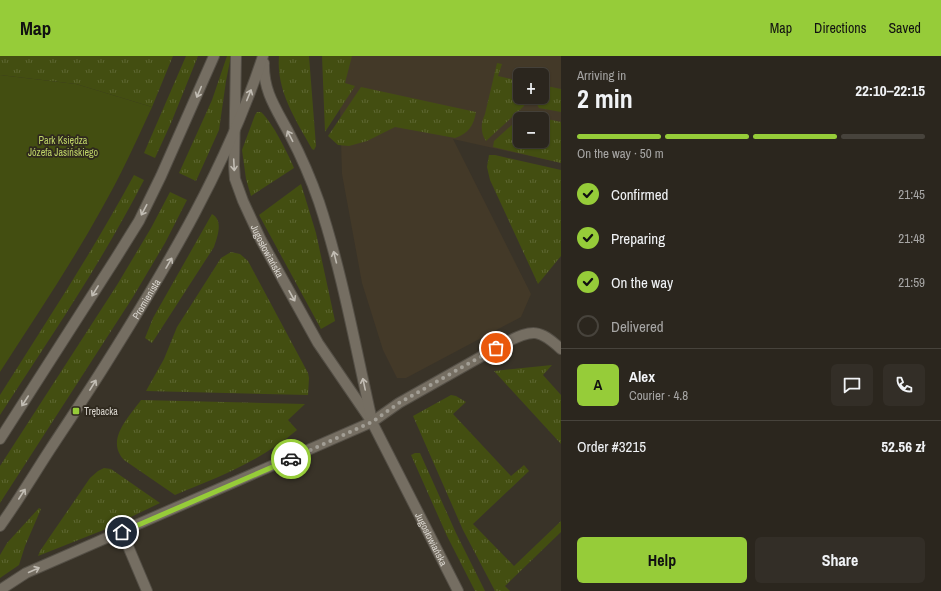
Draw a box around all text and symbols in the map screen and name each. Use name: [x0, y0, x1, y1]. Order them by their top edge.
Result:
text: Map: [20, 15, 51, 41]
text: Map: [770, 19, 792, 37]
text: Directions: [814, 19, 866, 37]
text: Saved: [888, 19, 921, 37]
text: Arriving in: [577, 67, 626, 84]
map controls: [513, 68, 549, 148]
button: +: [513, 68, 549, 104]
text: 22:10–22:15: [855, 80, 925, 101]
text: 2 min: [577, 81, 633, 116]
one-way arrow: [195, 85, 202, 97]
one-way arrow: [246, 90, 253, 102]
button: −: [513, 112, 549, 148]
one-way arrow: [286, 130, 293, 142]
park label: Park Księdza Józefa Jasińskiego: [28, 134, 99, 159]
text: On the way · 50 m: [577, 145, 664, 162]
one-way arrow: [230, 158, 238, 171]
icon: check: [577, 183, 599, 205]
text: Confirmed: [611, 184, 668, 205]
text: 21:45: [898, 186, 925, 203]
one-way arrow: [140, 204, 148, 216]
street label: Jugosłowiańska: [248, 222, 287, 280]
icon: check: [577, 227, 599, 249]
text: Preparing: [611, 228, 665, 249]
text: 21:48: [898, 230, 925, 247]
one-way arrow: [330, 251, 338, 264]
one-way arrow: [165, 257, 173, 269]
icon: check: [577, 271, 599, 293]
text: On the way: [611, 272, 673, 293]
text: 21:59: [898, 274, 925, 291]
street label: Promienista: [129, 276, 163, 321]
one-way arrow: [91, 285, 99, 297]
one-way arrow: [288, 290, 296, 302]
text: Delivered: [611, 316, 664, 337]
pin: [479, 331, 513, 365]
icon: bag: [485, 337, 507, 359]
button: chat: [831, 364, 873, 406]
button: phone: [883, 364, 925, 406]
text: Alex: [629, 366, 655, 387]
text: A: [594, 374, 602, 395]
one-way arrow: [359, 378, 367, 391]
one-way arrow: [89, 379, 97, 391]
text: Courier · 4.8: [629, 387, 688, 404]
one-way arrow: [21, 395, 29, 406]
place label: Trębacka: [84, 405, 118, 418]
marker: Trębacka: [71, 406, 81, 416]
text: Order #3215: [577, 436, 646, 457]
text: 52.56 zł: [881, 436, 925, 457]
courier: [271, 439, 311, 479]
icon: car: [280, 448, 302, 470]
one-way arrow: [18, 489, 26, 500]
street label: Jugosłowiańska: [412, 510, 451, 568]
pin: [105, 515, 139, 549]
icon: home: [111, 521, 133, 543]
button: Help: [577, 537, 747, 583]
button: Share: [755, 537, 925, 583]
one-way arrow: [27, 566, 39, 573]

